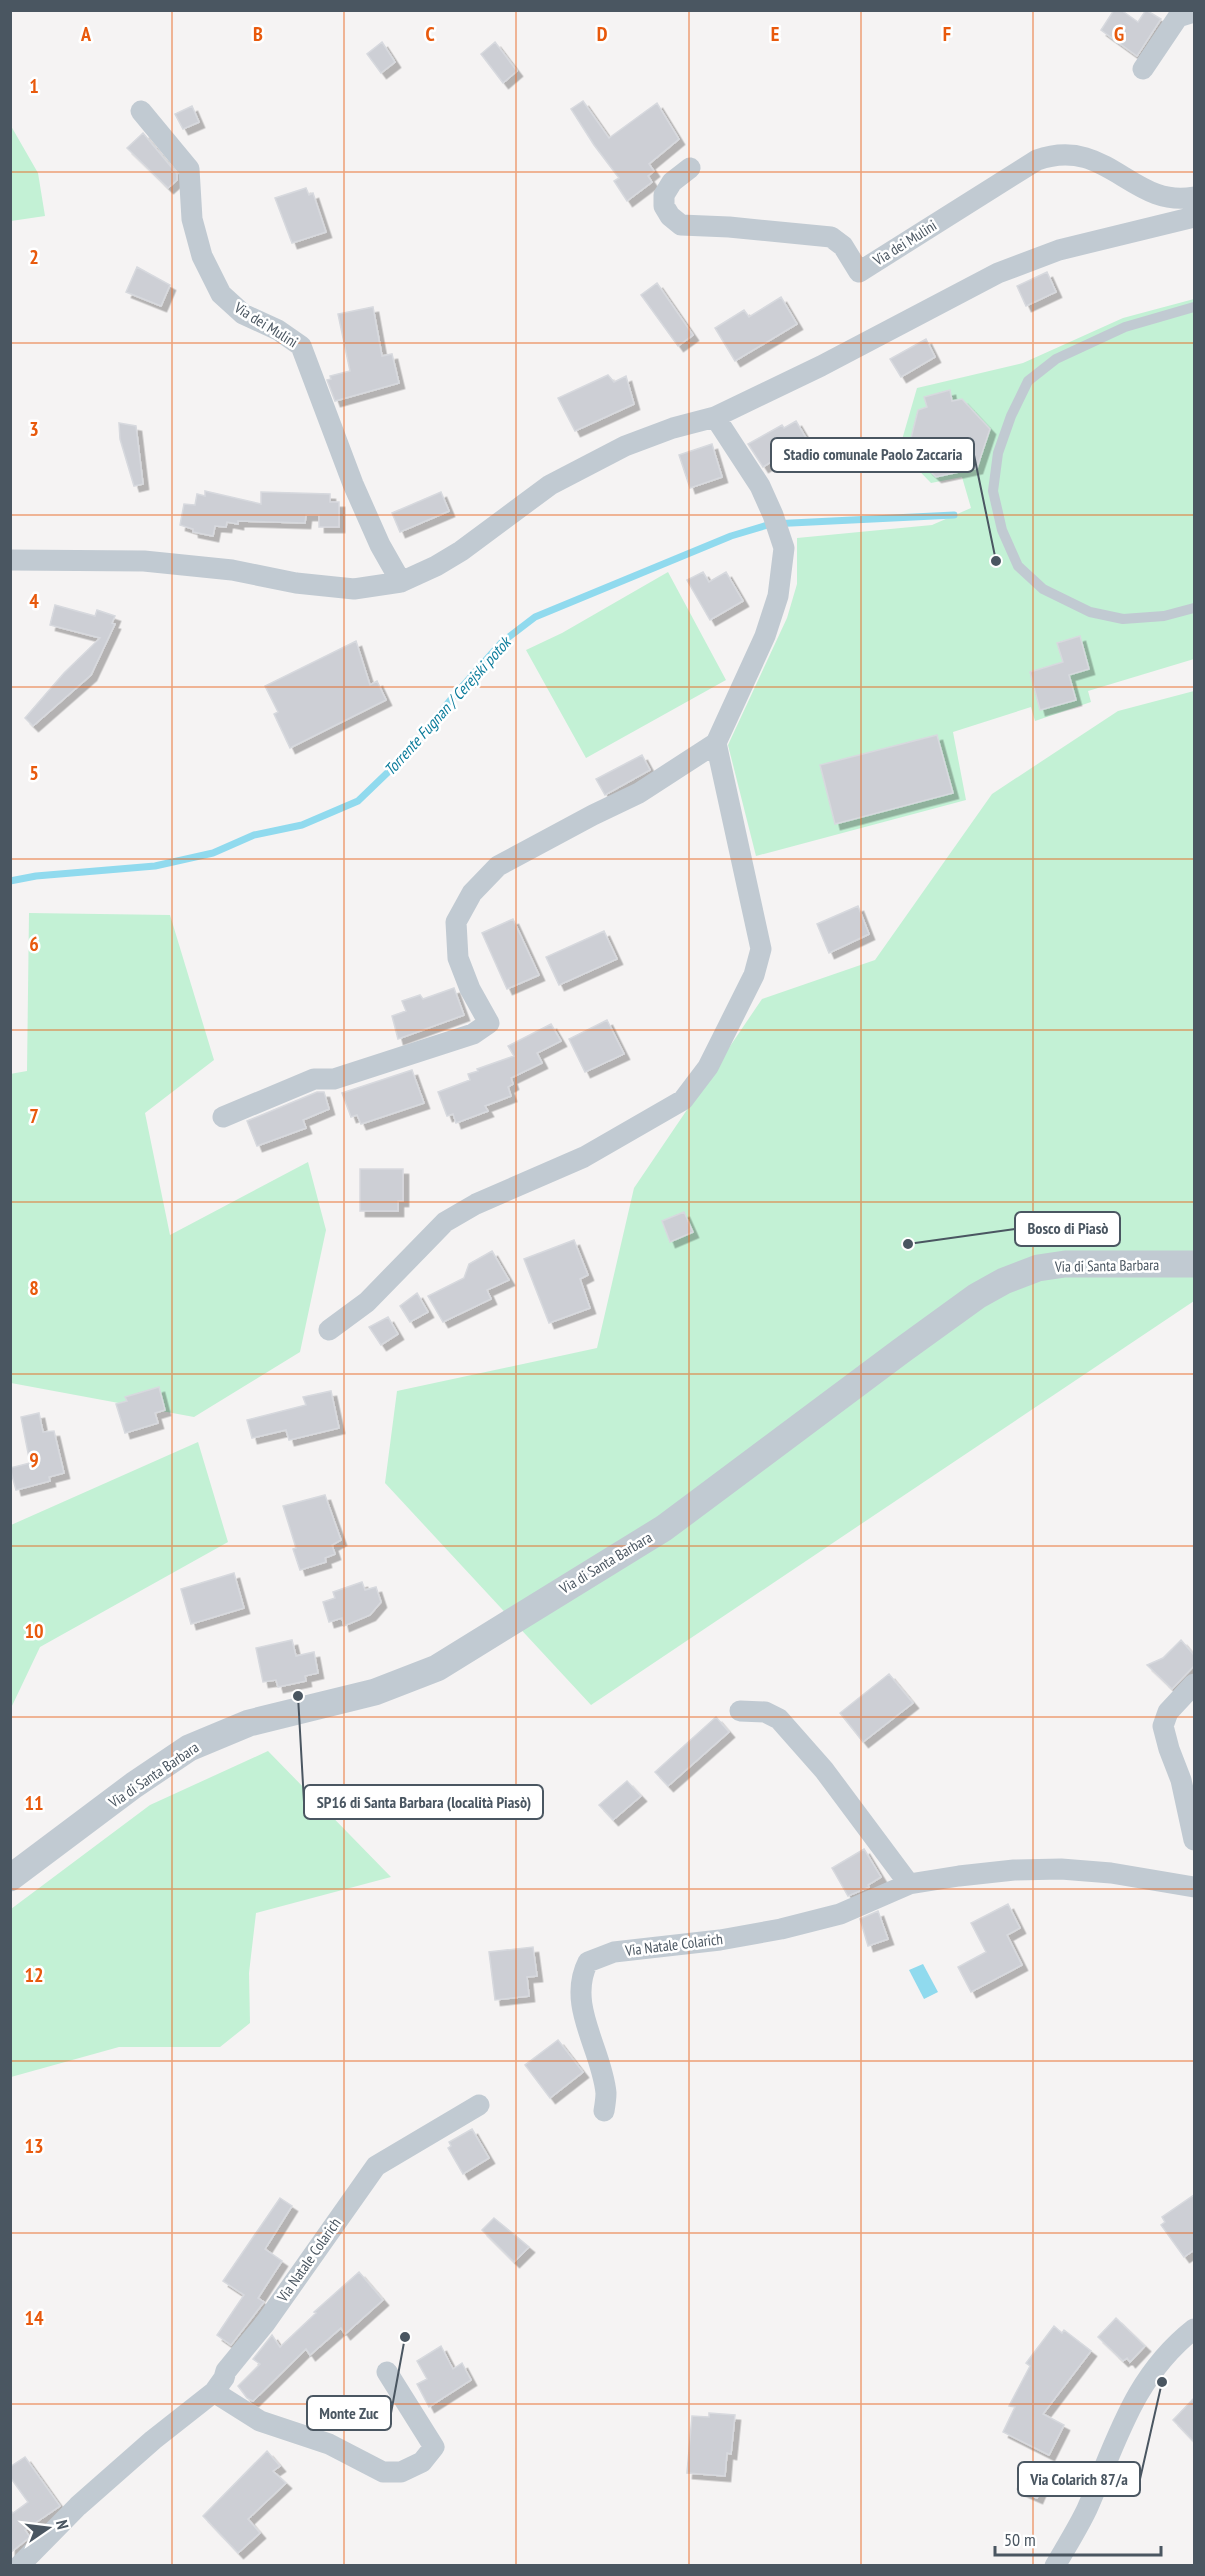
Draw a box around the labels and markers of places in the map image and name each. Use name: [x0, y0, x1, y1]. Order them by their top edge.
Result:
callout: Stadio comunale Paolo Zaccaria: [771, 438, 974, 472]
callout: Bosco di Piasò: [1015, 1212, 1120, 1246]
callout: SP16 di Santa Barbara (località Piasò): [304, 1785, 543, 1819]
callout: Monte Zuc: [307, 2396, 391, 2430]
callout: Via Colarich 87/a: [1018, 2462, 1140, 2496]

